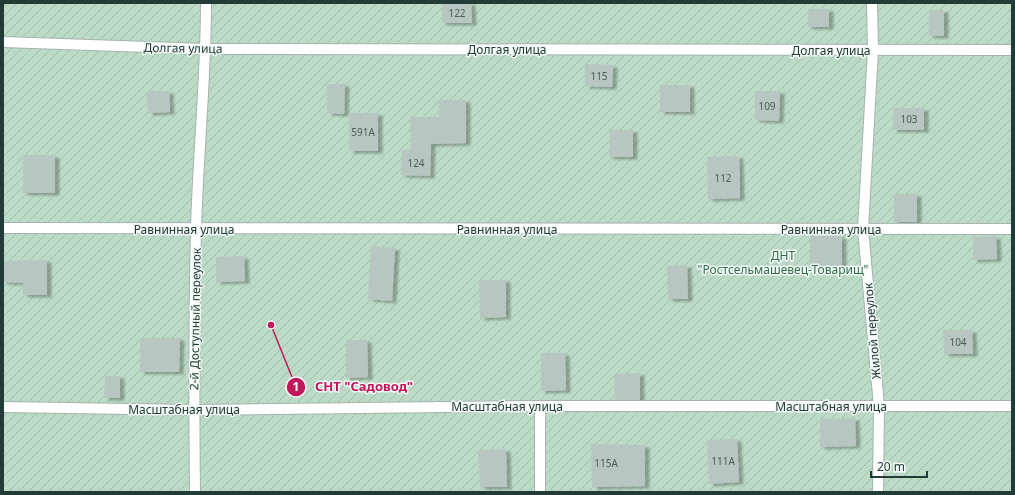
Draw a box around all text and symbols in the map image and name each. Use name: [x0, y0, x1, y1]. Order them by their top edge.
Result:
house number: 122: [448, 6, 466, 20]
street label: Долгая улица: [143, 39, 223, 57]
street label: Долгая улица: [468, 41, 546, 58]
street label: Долгая улица: [792, 42, 870, 59]
house number: 115: [590, 69, 608, 83]
house number: 109: [758, 99, 776, 113]
house number: 103: [900, 112, 918, 126]
house number: 591А: [351, 125, 375, 139]
house number: 124: [407, 156, 425, 170]
house number: 112: [714, 171, 732, 185]
street label: Равнинная улица: [134, 221, 234, 238]
street label: Равнинная улица: [457, 221, 557, 238]
street label: Равнинная улица: [781, 221, 881, 238]
street label: 2-й Доступный переулок: [185, 247, 205, 390]
park label: ДНТ "Ростсельмашевец-Товарищ": [698, 247, 869, 278]
street label: Жилой переулок: [859, 282, 885, 380]
house number: 104: [949, 335, 967, 349]
callout: СНТ "Садовод": [286, 374, 421, 399]
text: СНТ "Садовод": [315, 377, 413, 395]
text: 1: [293, 378, 299, 395]
street label: Масштабная улица: [451, 398, 563, 415]
street label: Масштабная улица: [775, 398, 887, 415]
street label: Масштабная улица: [128, 401, 240, 418]
scale bar: [871, 453, 927, 479]
house number: 111А: [711, 454, 735, 468]
house number: 115А: [594, 456, 618, 470]
text: 20 m: [877, 458, 905, 475]

